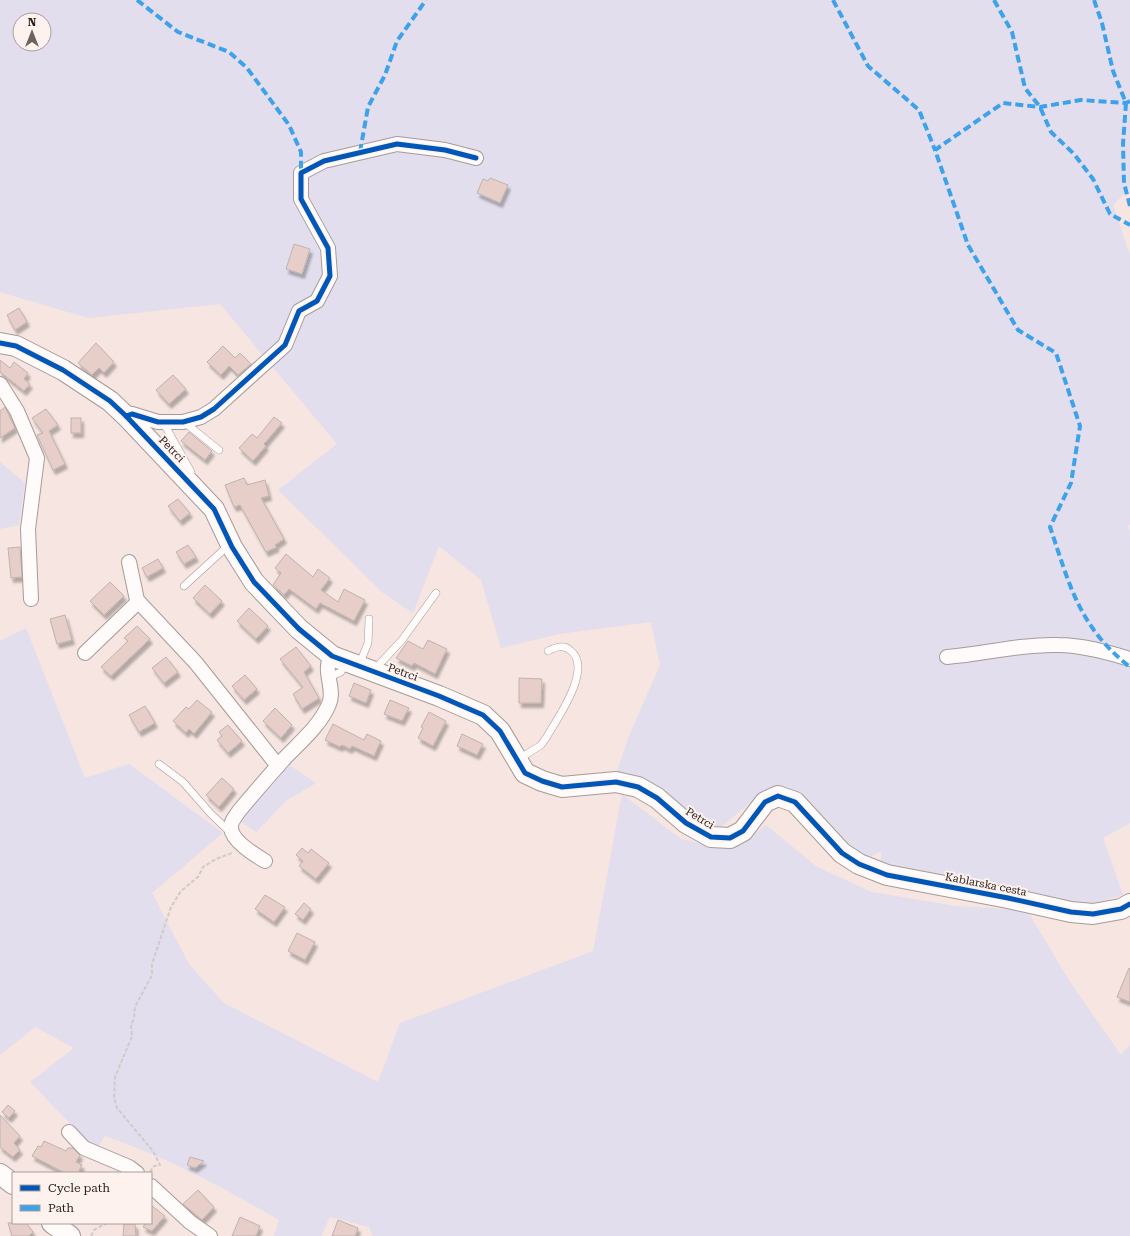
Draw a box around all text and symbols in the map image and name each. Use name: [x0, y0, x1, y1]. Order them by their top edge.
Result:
north arrow: [12, 12, 52, 52]
text: N: [28, 16, 37, 29]
street label: Petrci: [156, 434, 187, 465]
street label: Petrci: [386, 661, 420, 684]
street label: Petrci: [683, 805, 717, 832]
street label: Kablarska cesta: [944, 870, 1028, 899]
legend: [12, 1172, 152, 1224]
text: Cycle path: [48, 1181, 110, 1195]
text: Path: [48, 1201, 74, 1215]

